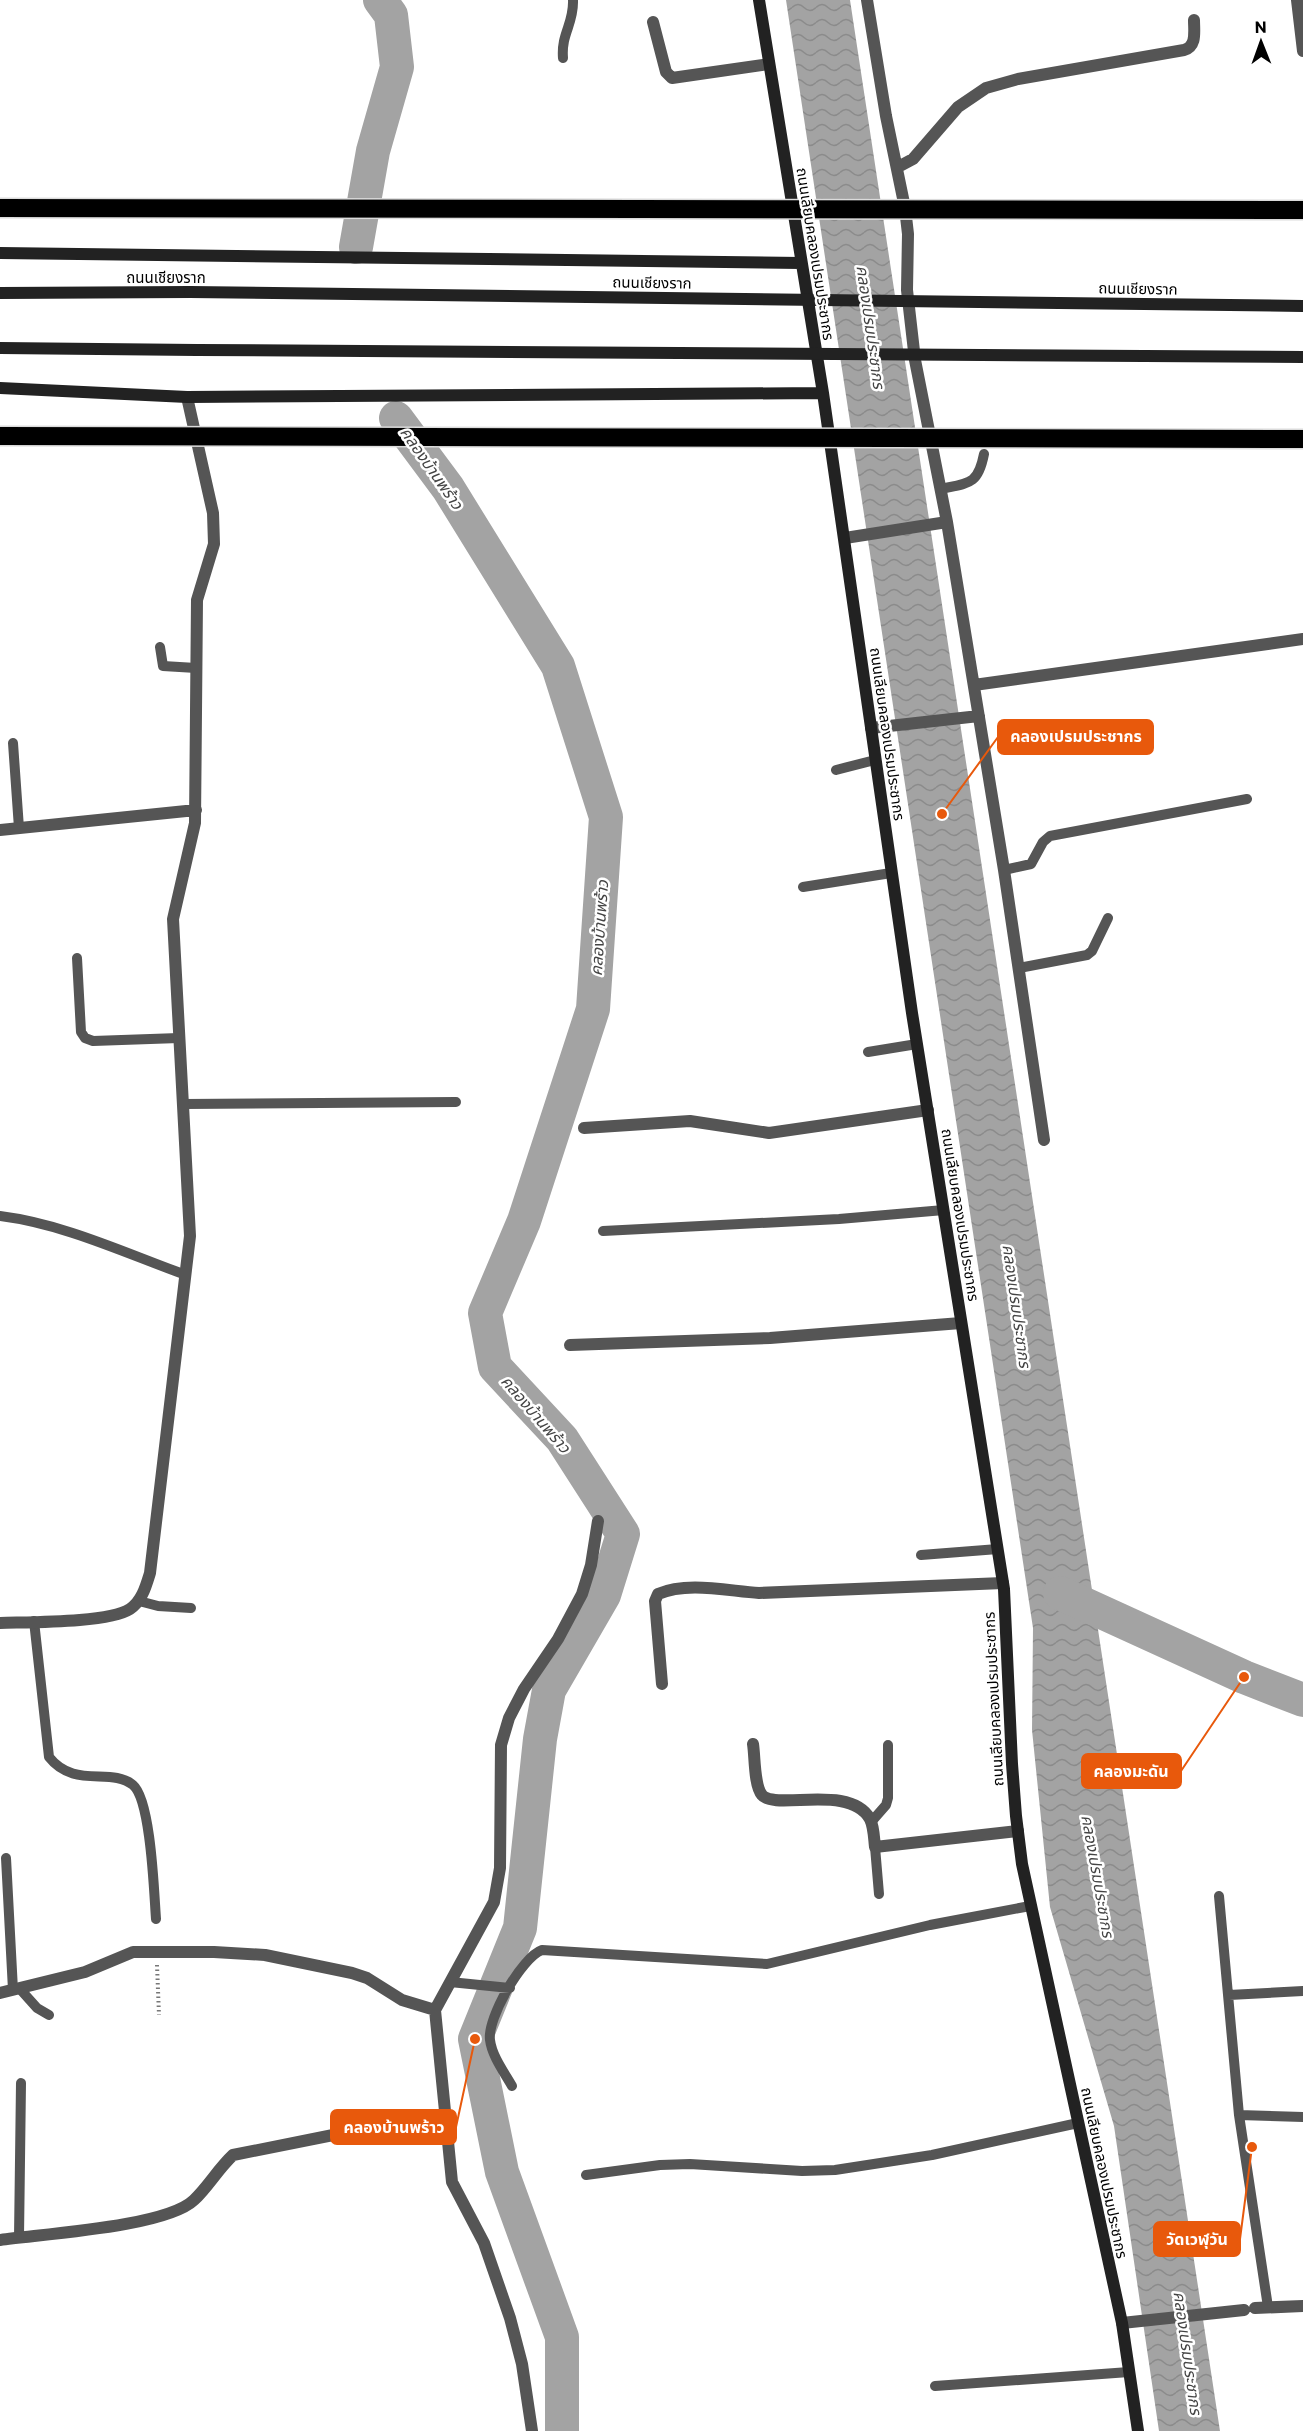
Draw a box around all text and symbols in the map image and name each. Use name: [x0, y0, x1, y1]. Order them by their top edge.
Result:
north arrow: [1231, 12, 1291, 72]
text: N: [1255, 17, 1267, 36]
street label: ถนนเลียบคลองเปรมประชากร: [793, 166, 839, 342]
water label: คลองเปรมประชากร: [853, 264, 890, 391]
street label: ถนนเชียงราก: [126, 268, 206, 286]
street label: ถนนเชียงราก: [612, 272, 692, 292]
street label: ถนนเชียงราก: [1098, 278, 1178, 298]
water label: คลองบ้านพร้าว: [397, 423, 468, 513]
street label: ถนนเลียบคลองเปรมประชากร: [867, 646, 909, 822]
callout: คลองเปรมประชากร: [998, 720, 1153, 754]
text: คลองเปรมประชากร: [1010, 726, 1142, 745]
water label: คลองบ้านพร้าว: [586, 878, 611, 977]
street label: ถนนเลียบคลองเปรมประชากร: [938, 1127, 984, 1303]
water label: คลองเปรมประชากร: [999, 1243, 1036, 1370]
water label: คลองบ้านพร้าว: [498, 1371, 576, 1457]
street label: ถนนเลียบคลองเปรมประชากร: [979, 1611, 1007, 1787]
callout: คลองมะดัน: [1082, 1754, 1181, 1788]
text: คลองมะดัน: [1093, 1761, 1169, 1780]
water label: คลองเปรมประชากร: [1078, 1813, 1119, 1940]
street label: ถนนเลียบคลองเปรมประชากร: [1078, 2085, 1132, 2260]
callout: คลองบ้านพร้าว: [331, 2110, 456, 2144]
text: คลองบ้านพร้าว: [343, 2117, 445, 2136]
callout: วัดเวฬุวัน: [1154, 2222, 1240, 2256]
text: วัดเวฬุวัน: [1166, 2229, 1228, 2249]
water label: คลองเปรมประชากร: [1170, 2290, 1207, 2417]

